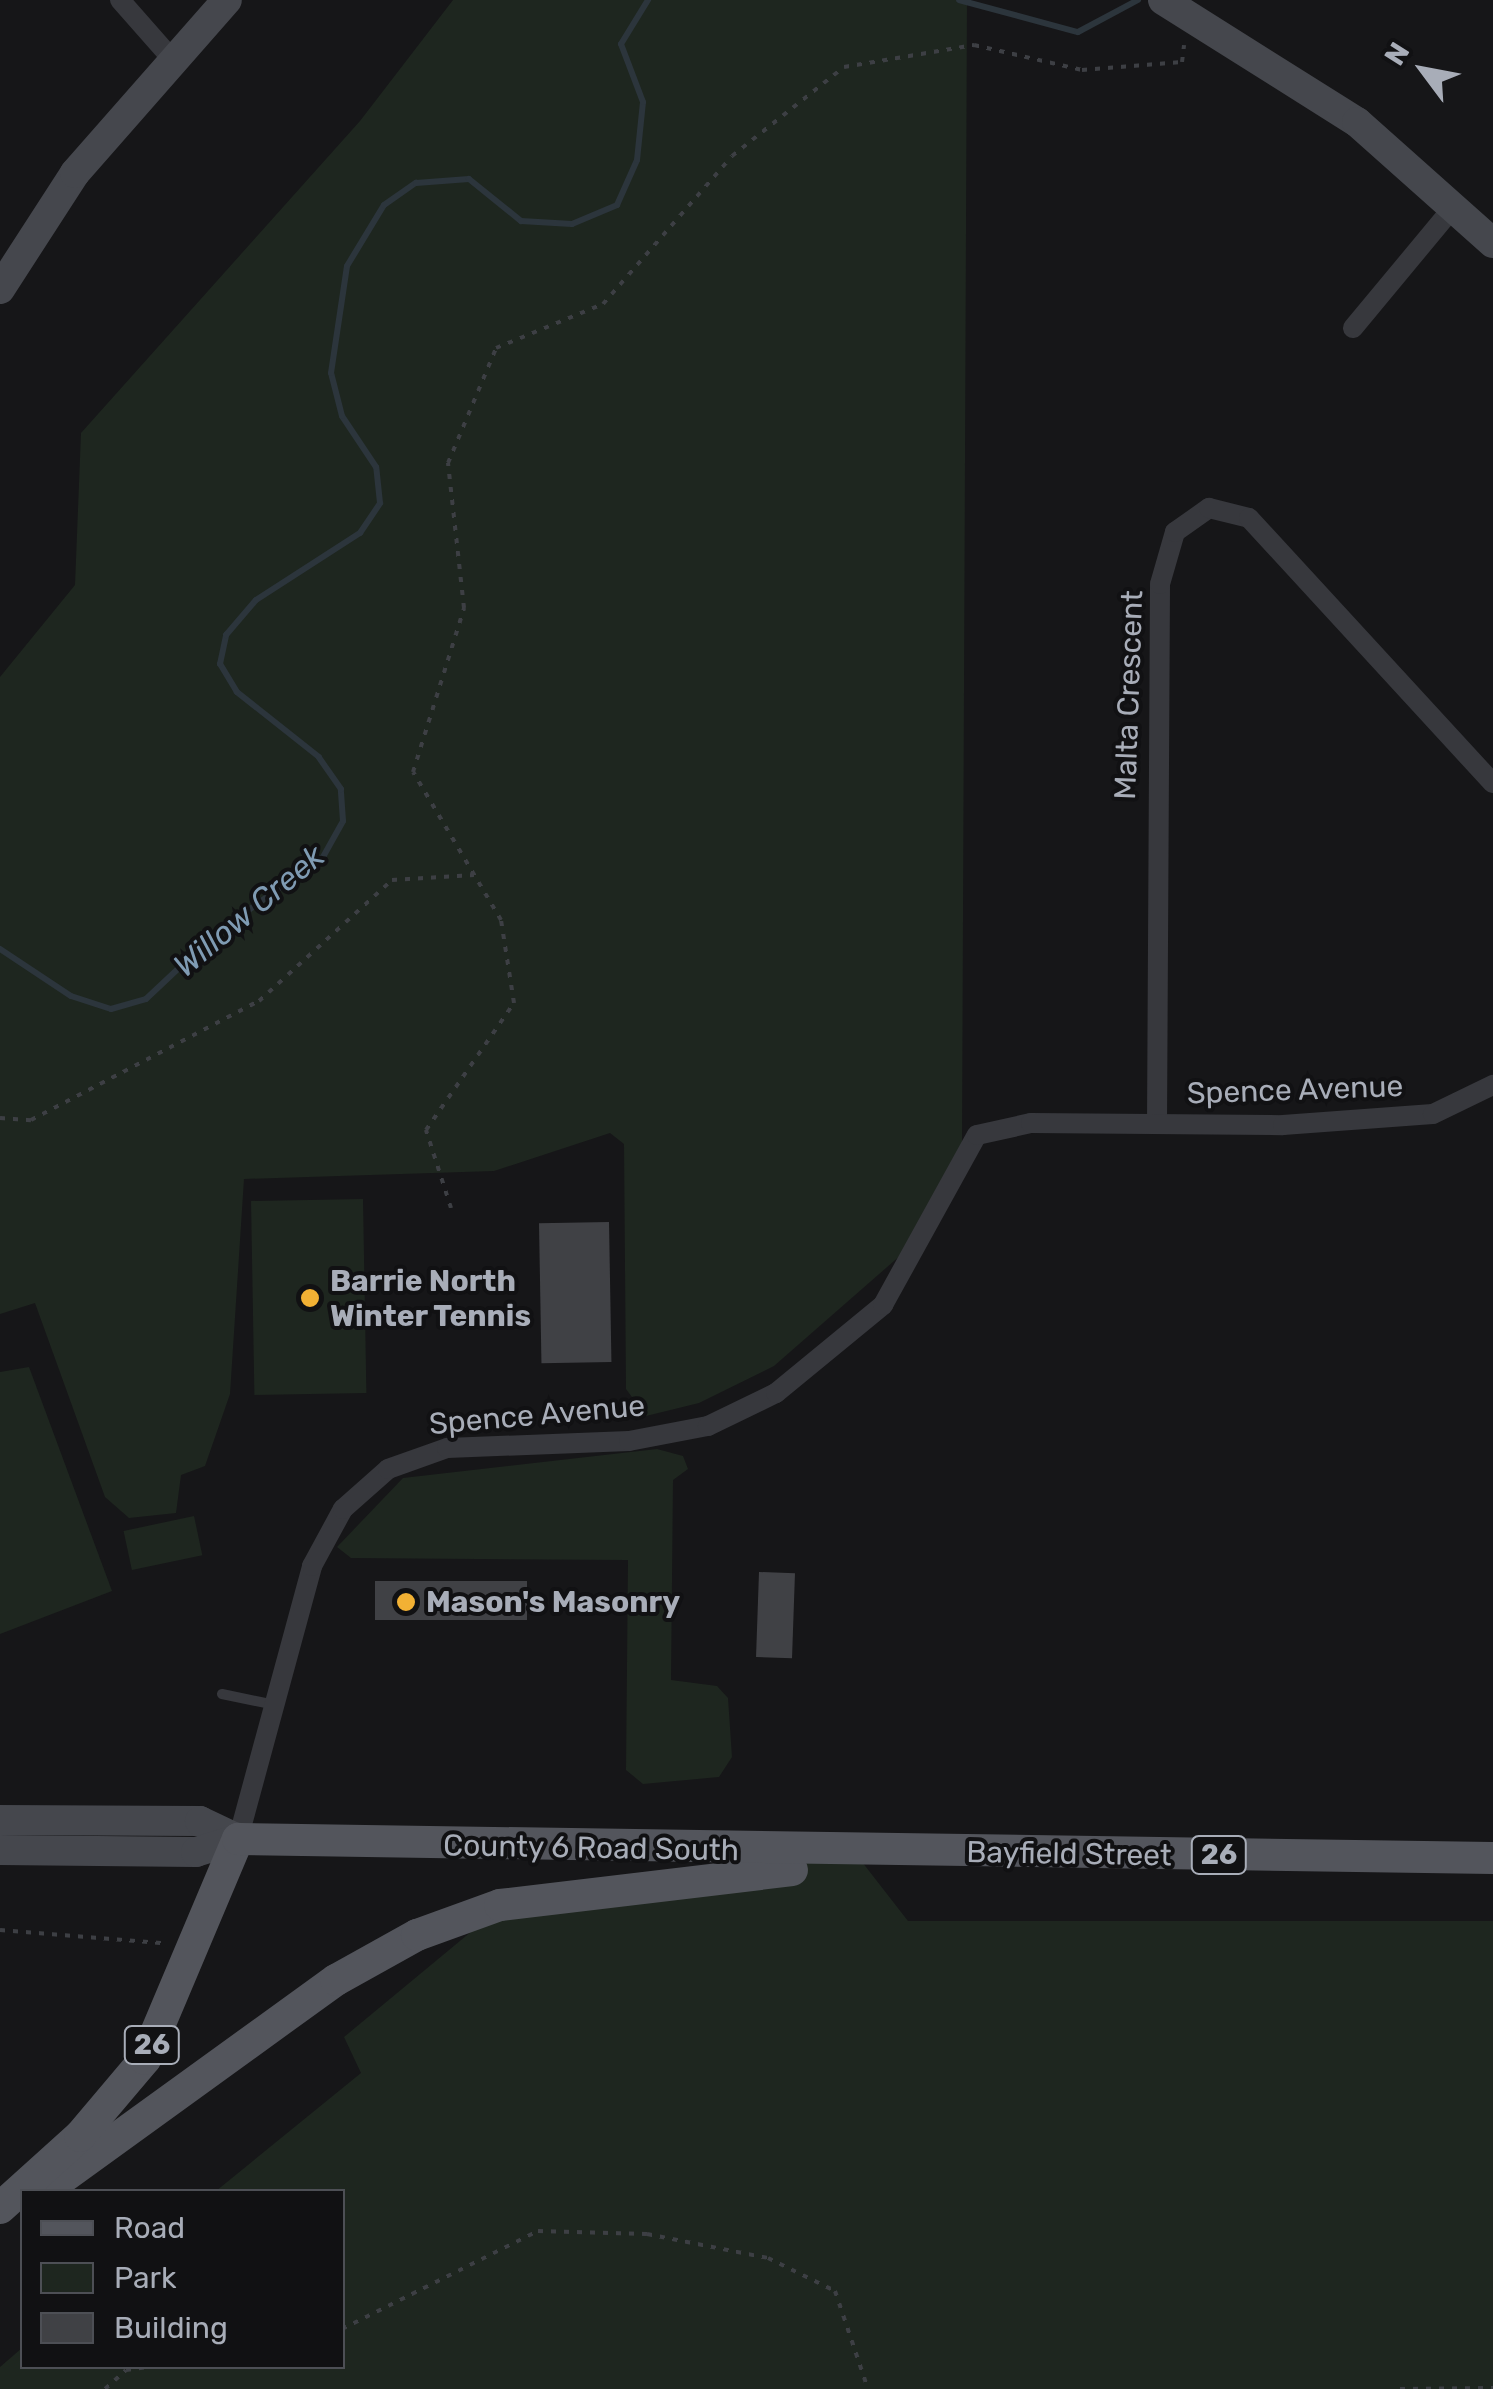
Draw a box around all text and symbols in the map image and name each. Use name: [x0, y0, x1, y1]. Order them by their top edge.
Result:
north arrow: [1373, 20, 1473, 120]
text: N: [1378, 37, 1416, 71]
street label: Malta Crescent: [1107, 590, 1151, 800]
water label: Willow Creek: [166, 837, 332, 985]
street label: Spence Avenue: [1186, 1068, 1404, 1112]
place label: Barrie North Winter Tennis: [330, 1263, 532, 1334]
marker: Barrie North Winter Tennis: [299, 1287, 321, 1309]
street label: Spence Avenue: [427, 1388, 647, 1442]
place label: Mason's Masonry: [426, 1584, 680, 1620]
marker: Mason's Masonry: [395, 1591, 417, 1613]
street label: County 6 Road South: [442, 1827, 740, 1869]
road number: 26: [1189, 1832, 1249, 1878]
street label: Bayfield Street: [966, 1834, 1172, 1874]
road number: 26: [122, 2022, 182, 2068]
legend: [20, 2189, 345, 2369]
text: Road: [114, 2210, 185, 2246]
text: Park: [114, 2260, 176, 2296]
text: Building: [114, 2310, 228, 2346]

